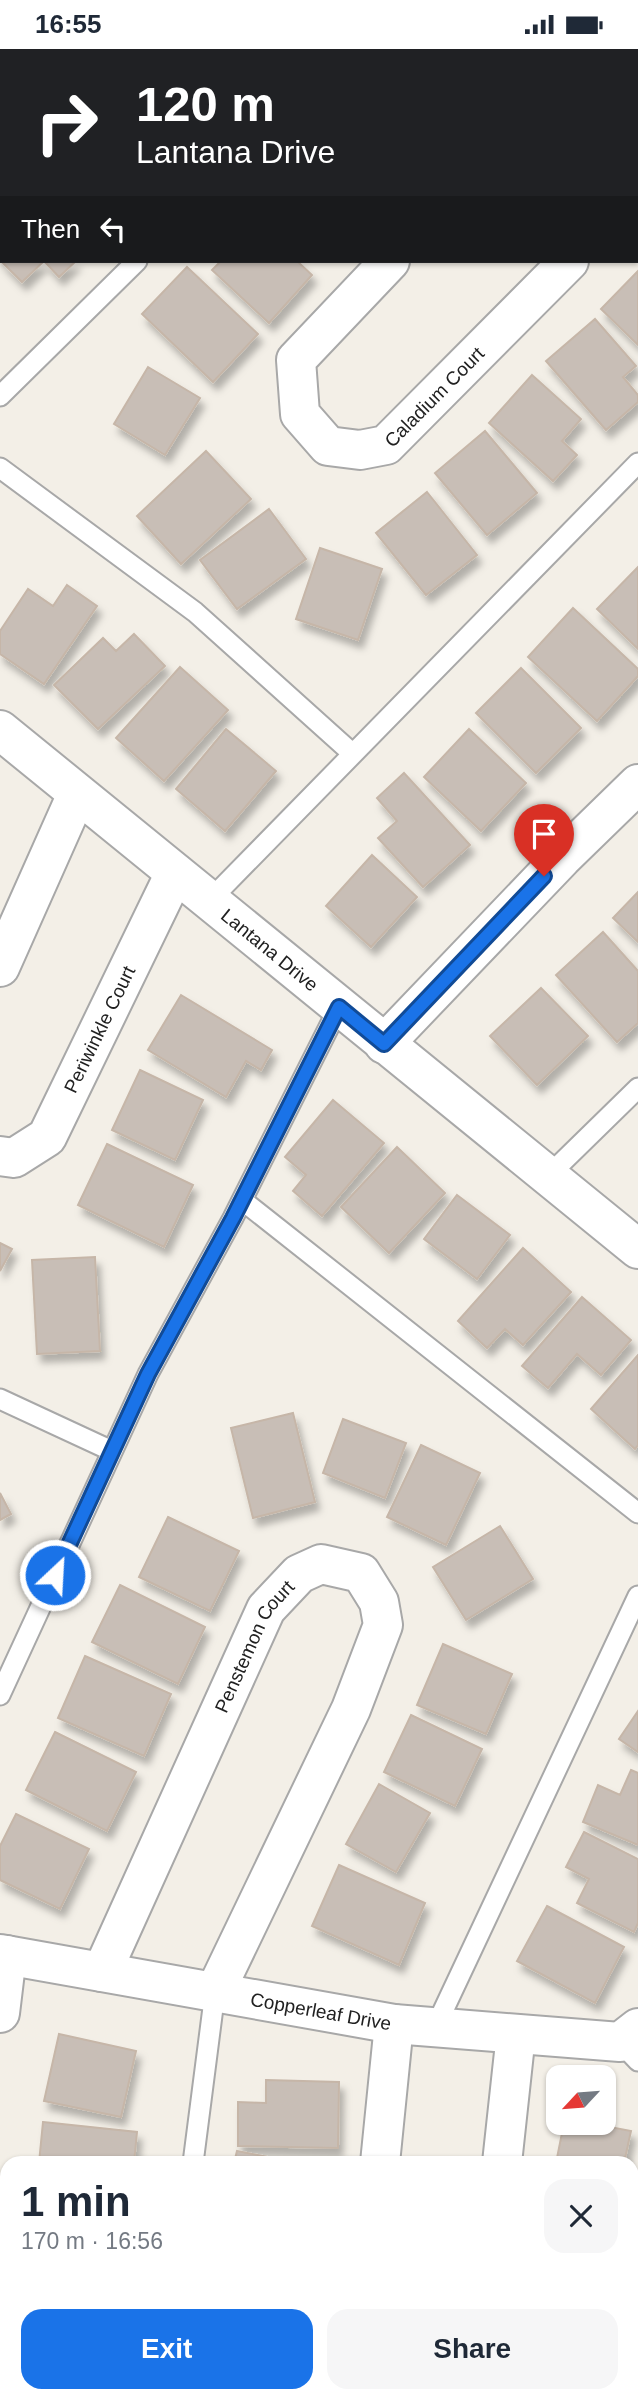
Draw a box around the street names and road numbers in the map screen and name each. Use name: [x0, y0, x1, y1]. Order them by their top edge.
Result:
street label: Caladium Court: [380, 342, 489, 451]
street label: Lantana Drive: [217, 904, 323, 995]
street label: Periwinkle Court: [60, 962, 139, 1096]
street label: Penstemon Court: [210, 1575, 299, 1716]
street label: Copperleaf Drive: [249, 1988, 393, 2034]

